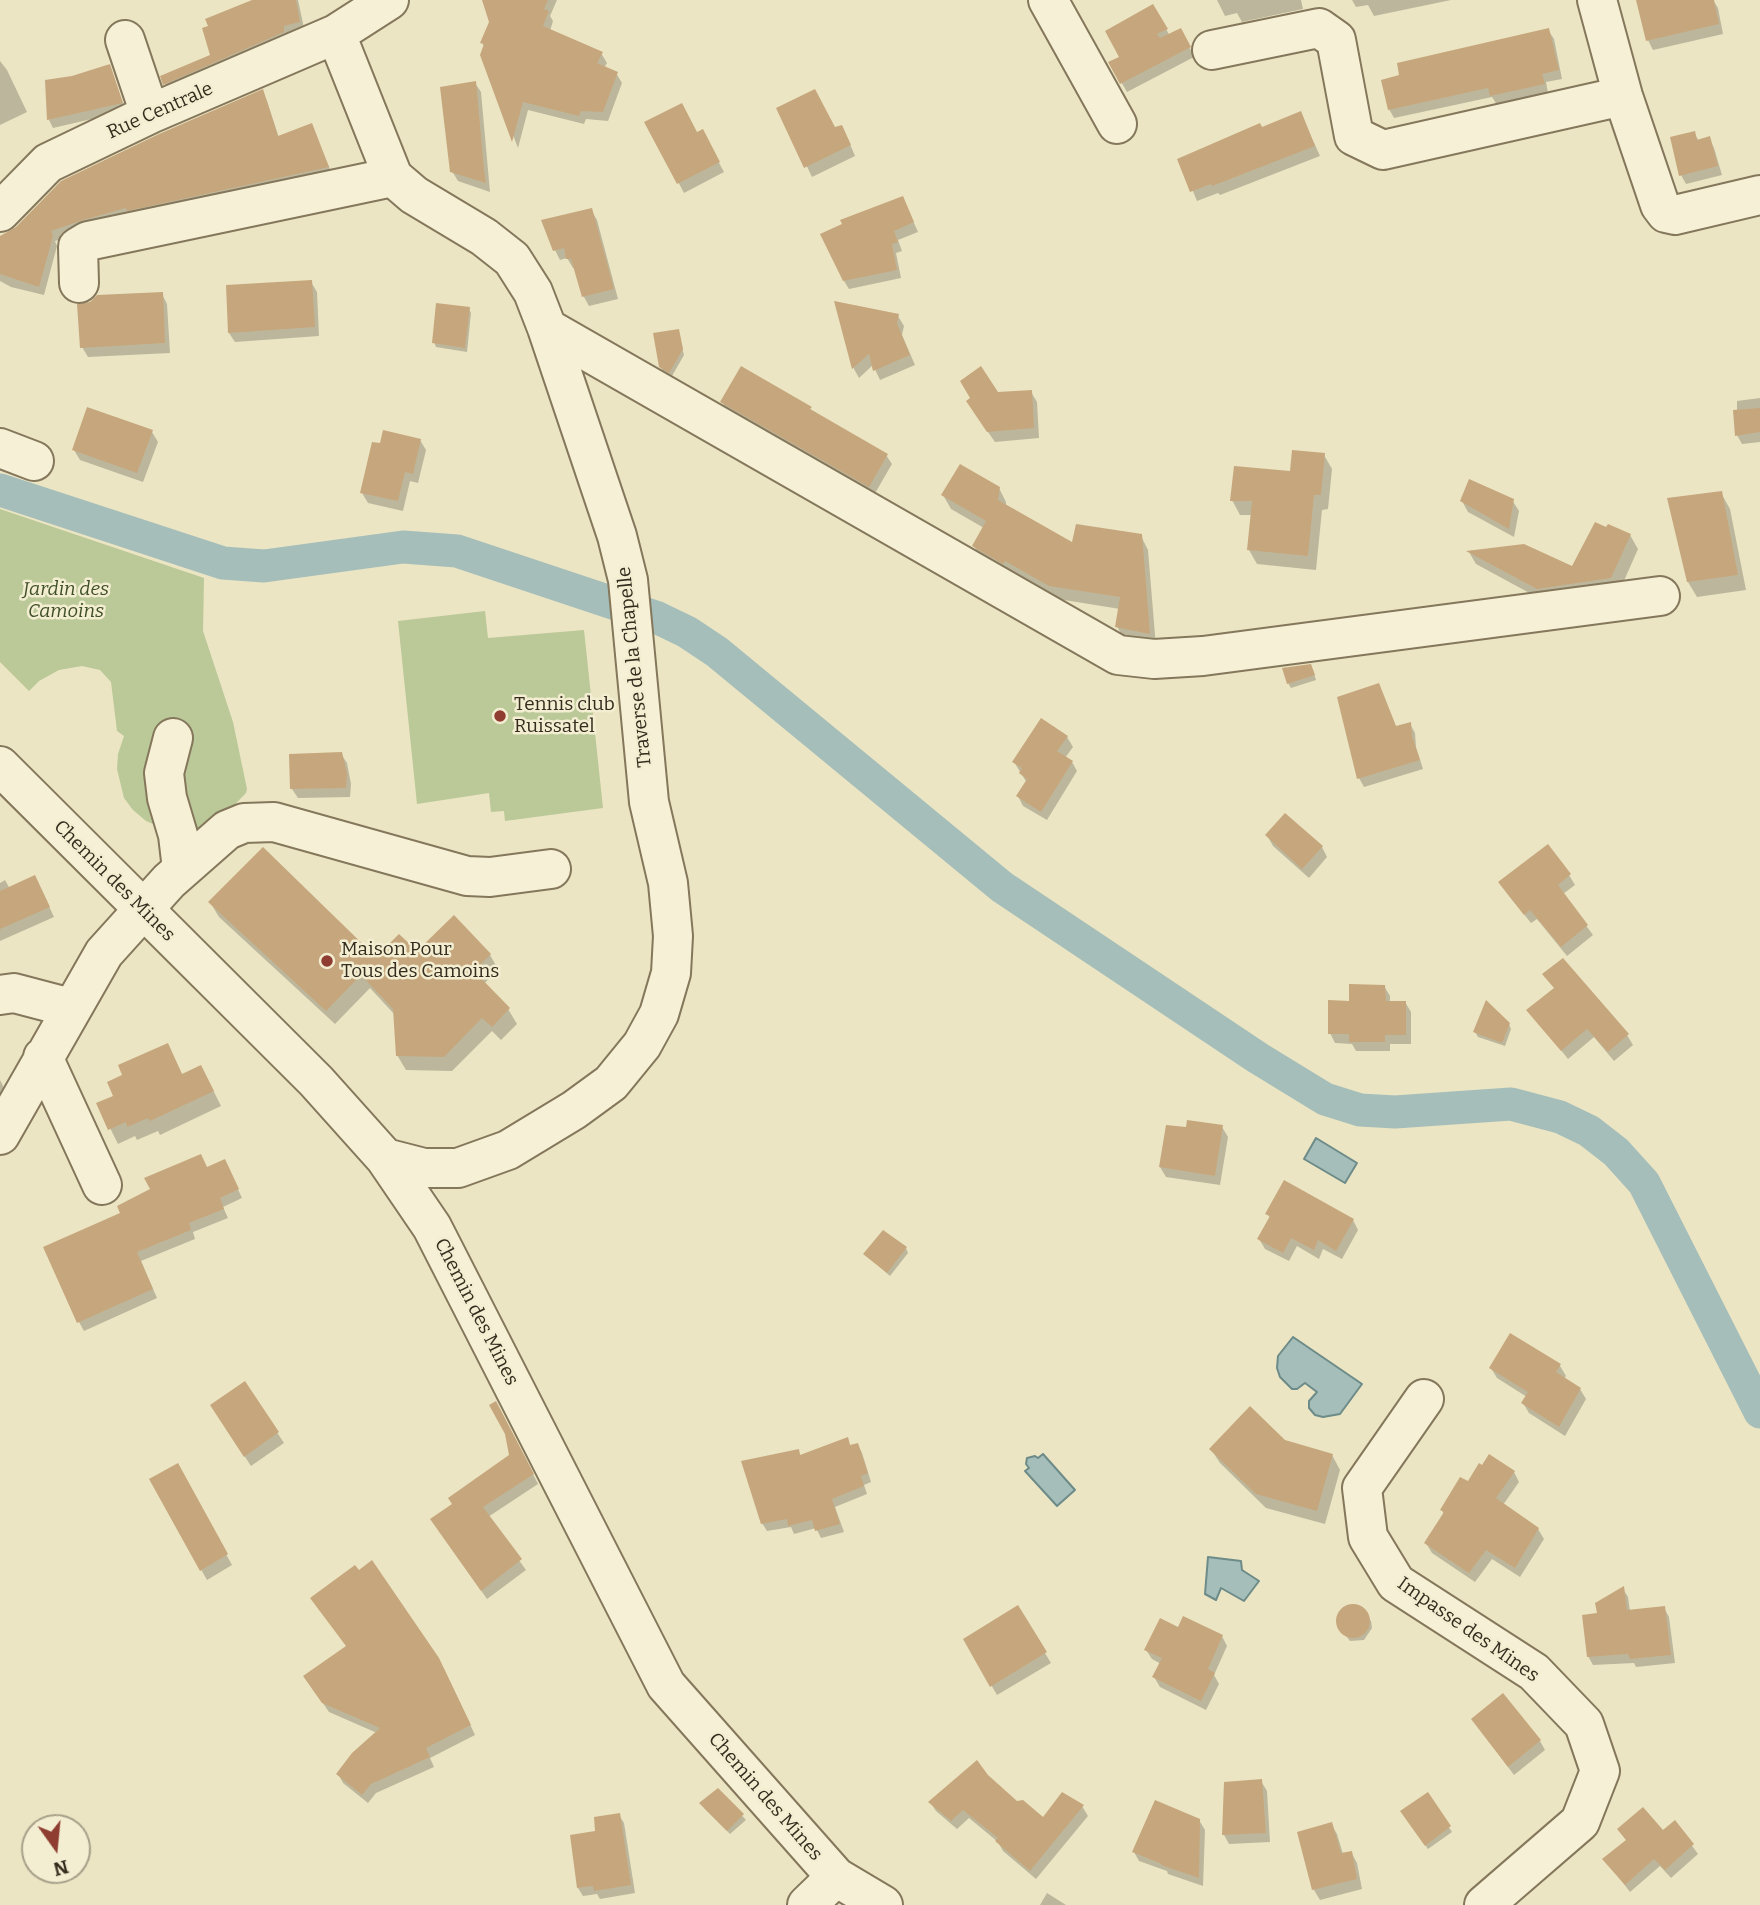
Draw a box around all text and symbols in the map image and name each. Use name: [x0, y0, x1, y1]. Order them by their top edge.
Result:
street label: Rue Centrale: [104, 78, 216, 144]
street label: Traverse de la Chapelle: [613, 566, 657, 768]
park label: Jardin des Camoins: [23, 579, 109, 623]
place label: Tennis club Ruissatel: [514, 694, 615, 738]
marker: Tennis club Ruissatel: [492, 708, 508, 724]
street label: Chemin des Mines: [49, 816, 179, 946]
place label: Maison Pour Tous des Camoins: [341, 939, 499, 983]
marker: Maison Pour Tous des Camoins: [319, 953, 335, 969]
street label: Chemin des Mines: [429, 1235, 523, 1389]
street label: Impasse des Mines: [1393, 1573, 1543, 1687]
street label: Chemin des Mines: [703, 1728, 827, 1866]
north arrow: [21, 1814, 91, 1884]
text: N: [51, 1855, 71, 1881]

